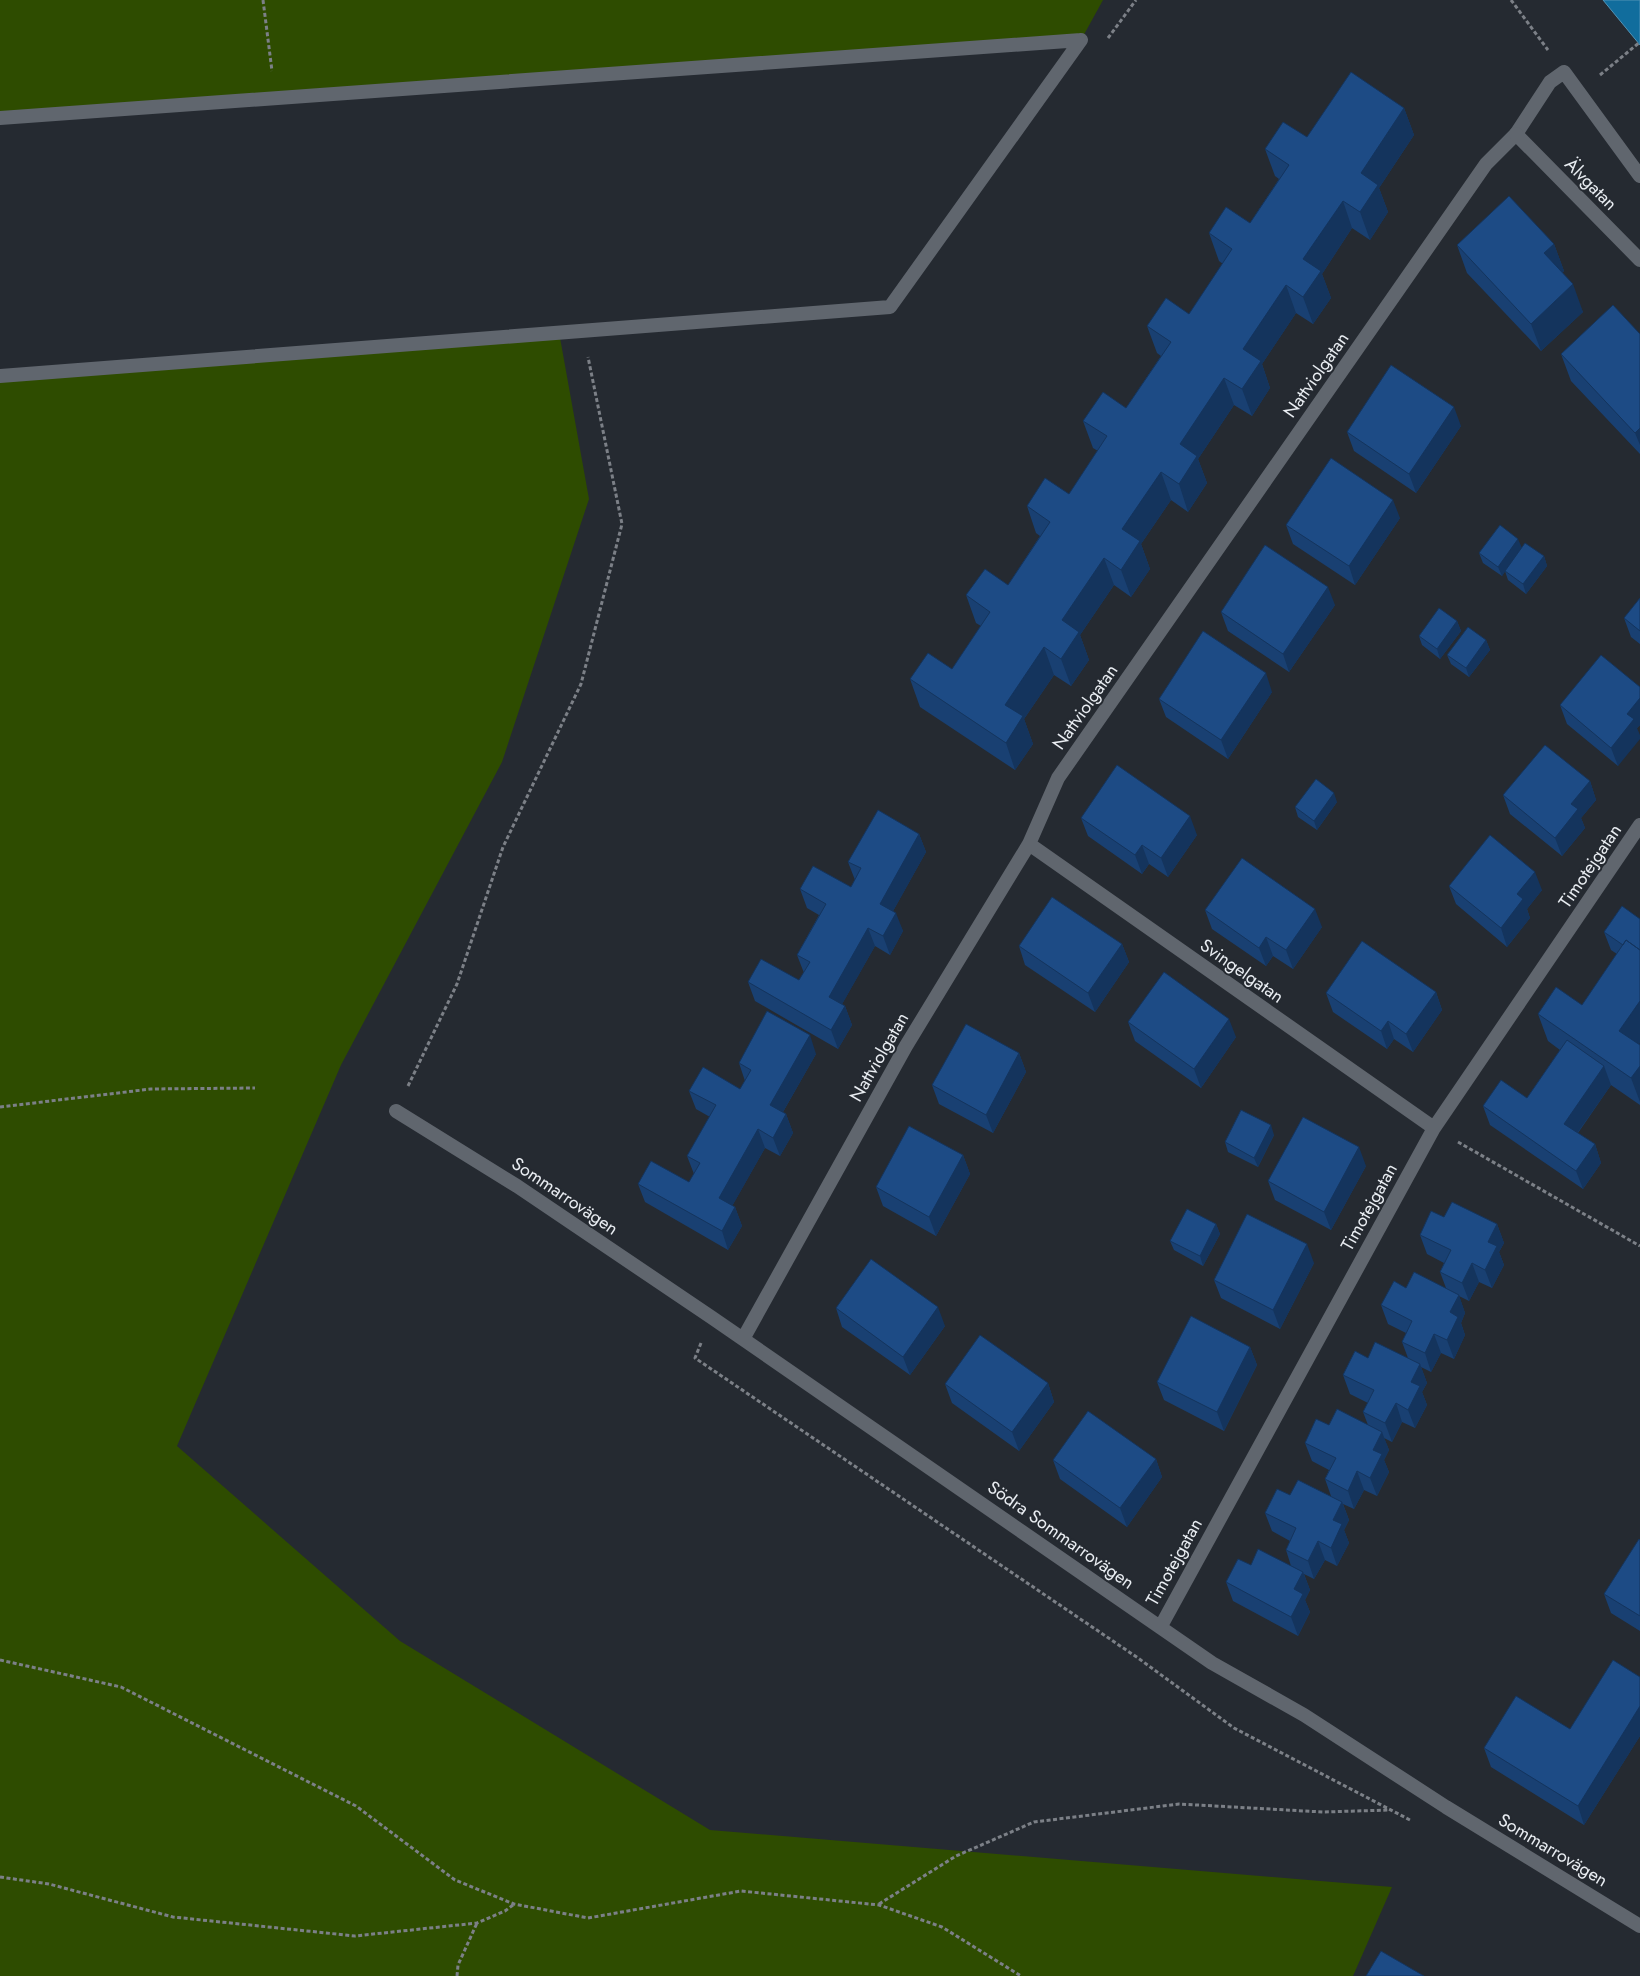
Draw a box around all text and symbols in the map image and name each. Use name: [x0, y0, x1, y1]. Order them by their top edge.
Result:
street label: Älvgatan: [1559, 152, 1623, 216]
street label: Nattviolgatan: [1277, 327, 1355, 423]
street label: Nattviolgatan: [1046, 659, 1124, 755]
street label: Timotejgatan: [1552, 819, 1628, 913]
street label: Svingelgatan: [1195, 933, 1289, 1009]
street label: Nattviolgatan: [843, 1008, 915, 1106]
street label: Sommarrovägen: [506, 1151, 624, 1241]
street label: Timotejgatan: [1334, 1159, 1404, 1255]
street label: Södra Sommarrovägen: [982, 1474, 1140, 1596]
street label: Timotejgatan: [1139, 1514, 1209, 1610]
street label: Sommarrovägen: [1493, 1807, 1613, 1893]

